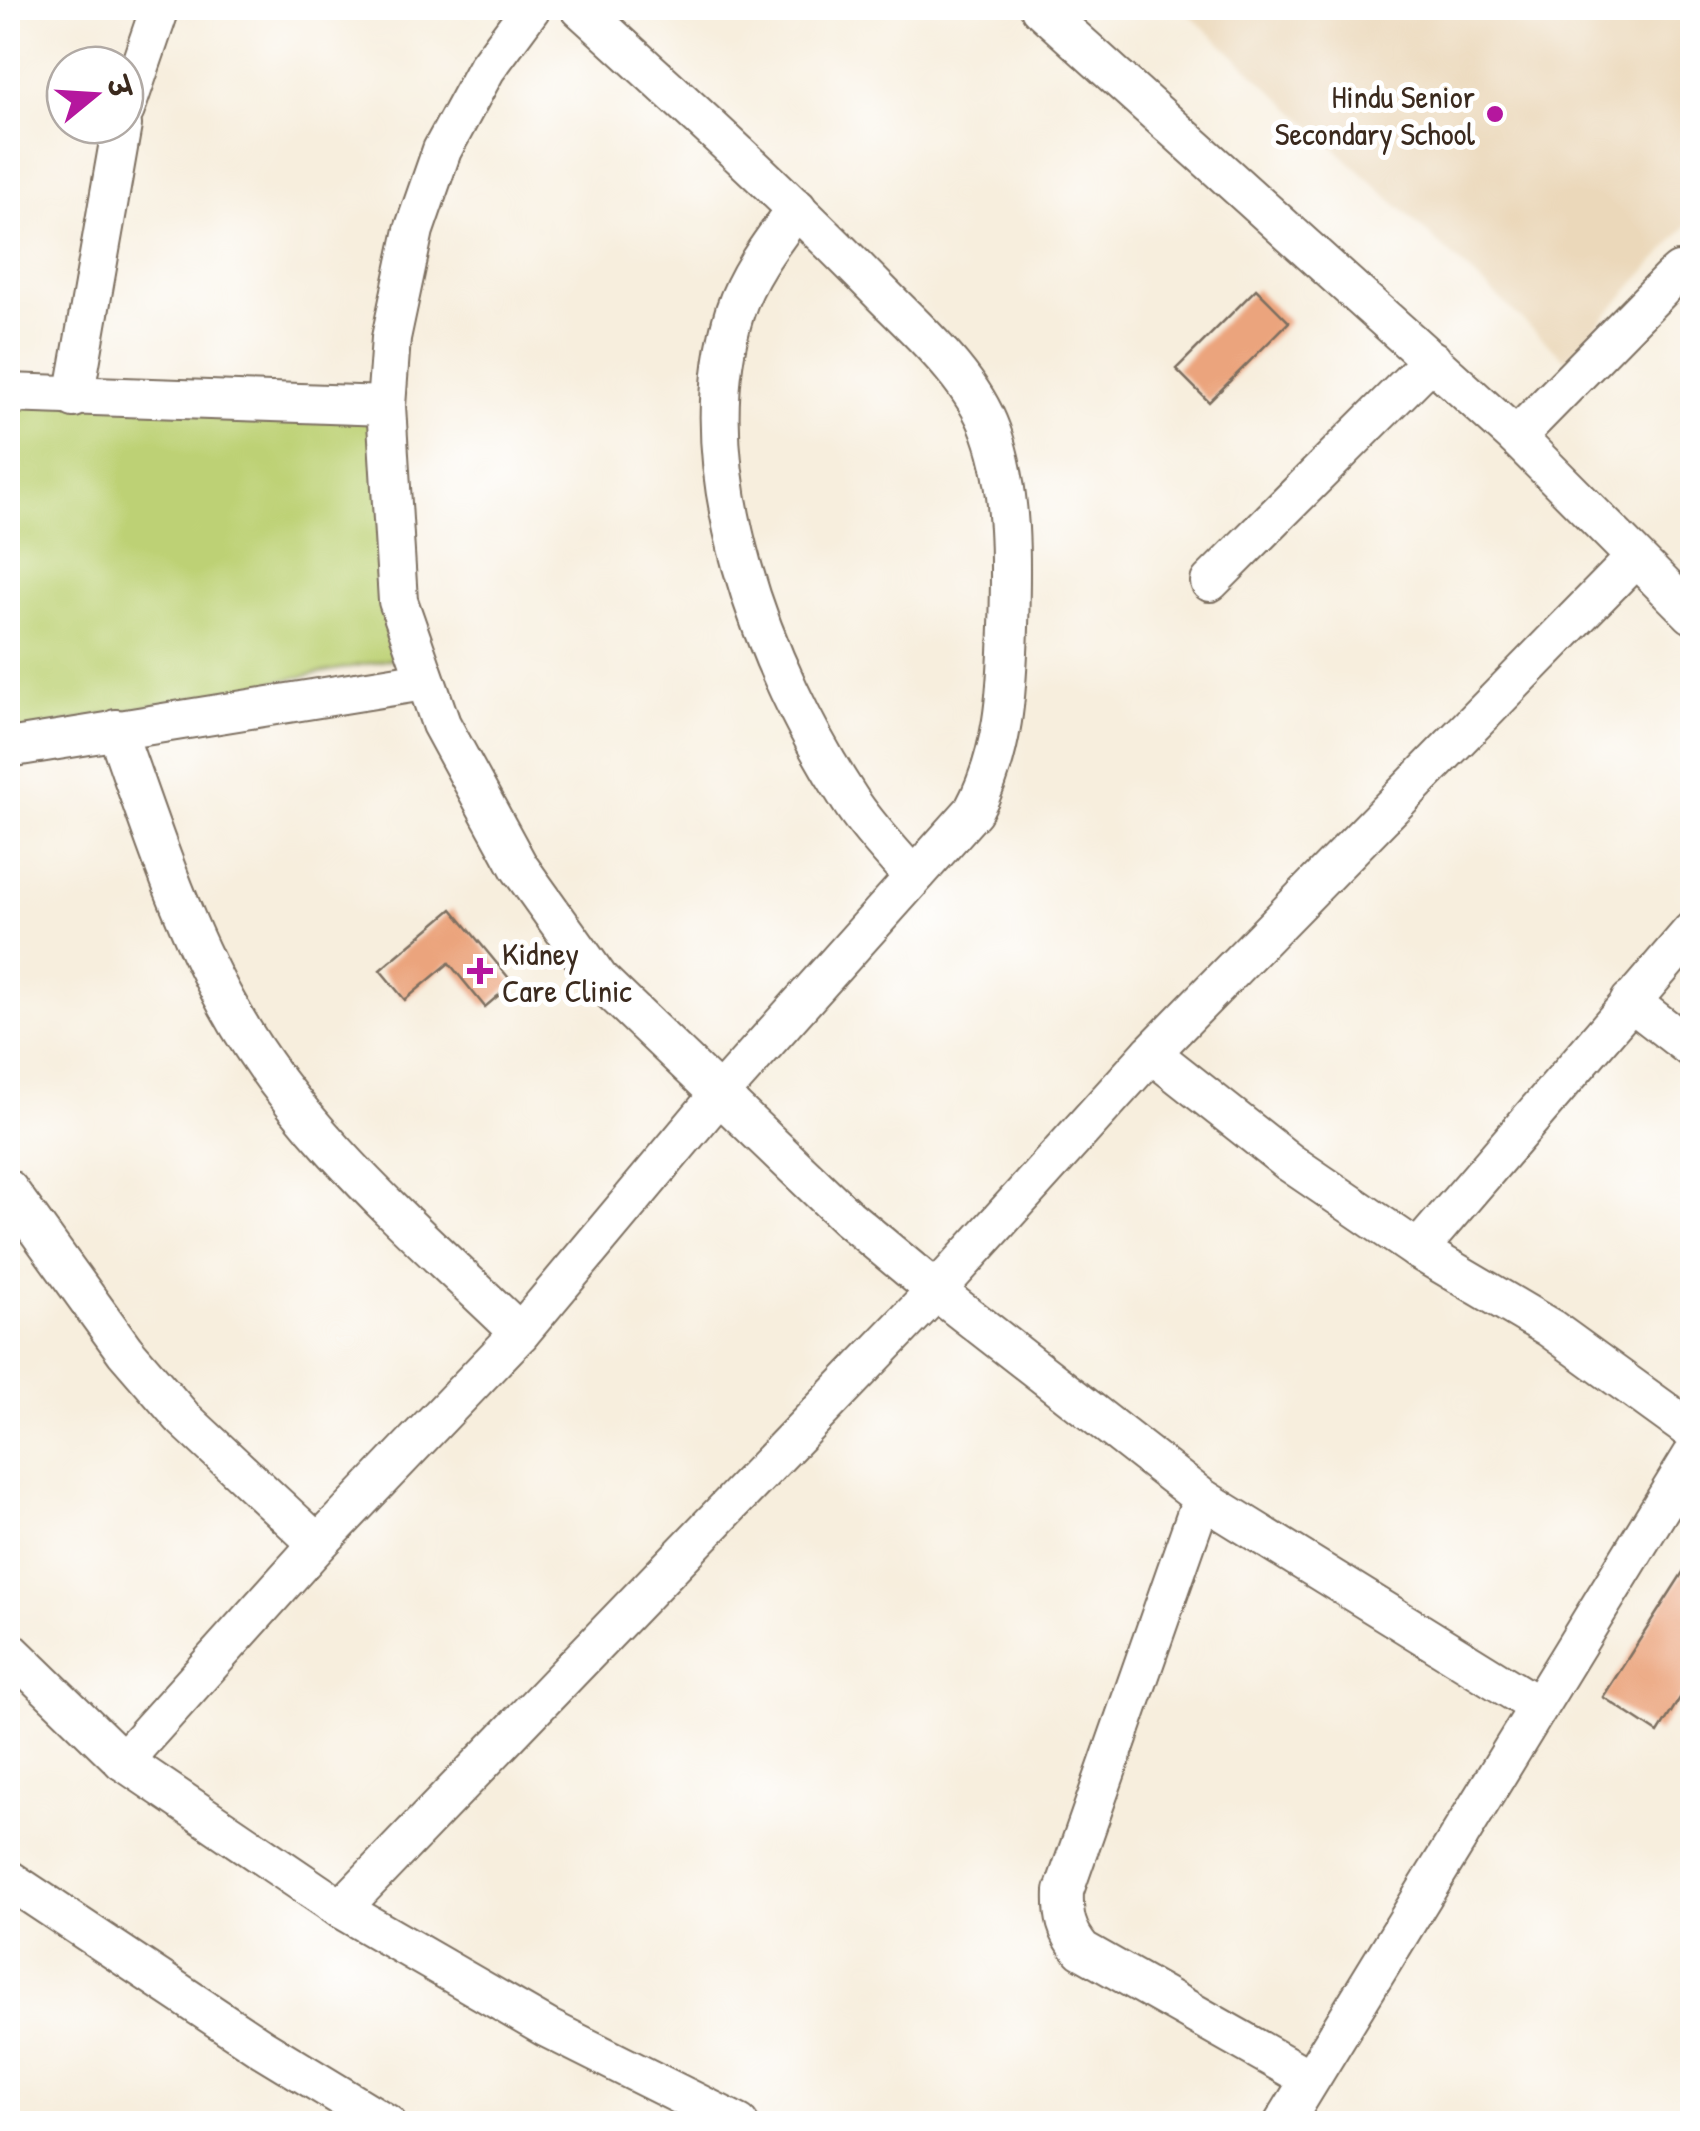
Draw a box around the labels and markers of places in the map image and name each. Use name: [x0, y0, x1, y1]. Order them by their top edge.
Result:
place label: Hindu Senior Secondary School: [1275, 75, 1475, 155]
marker: Hindu Senior Secondary School: [1484, 103, 1506, 125]
place label: Kidney Care Clinic: [502, 932, 632, 1012]
marker: Kidney Care Clinic: [467, 958, 493, 984]

